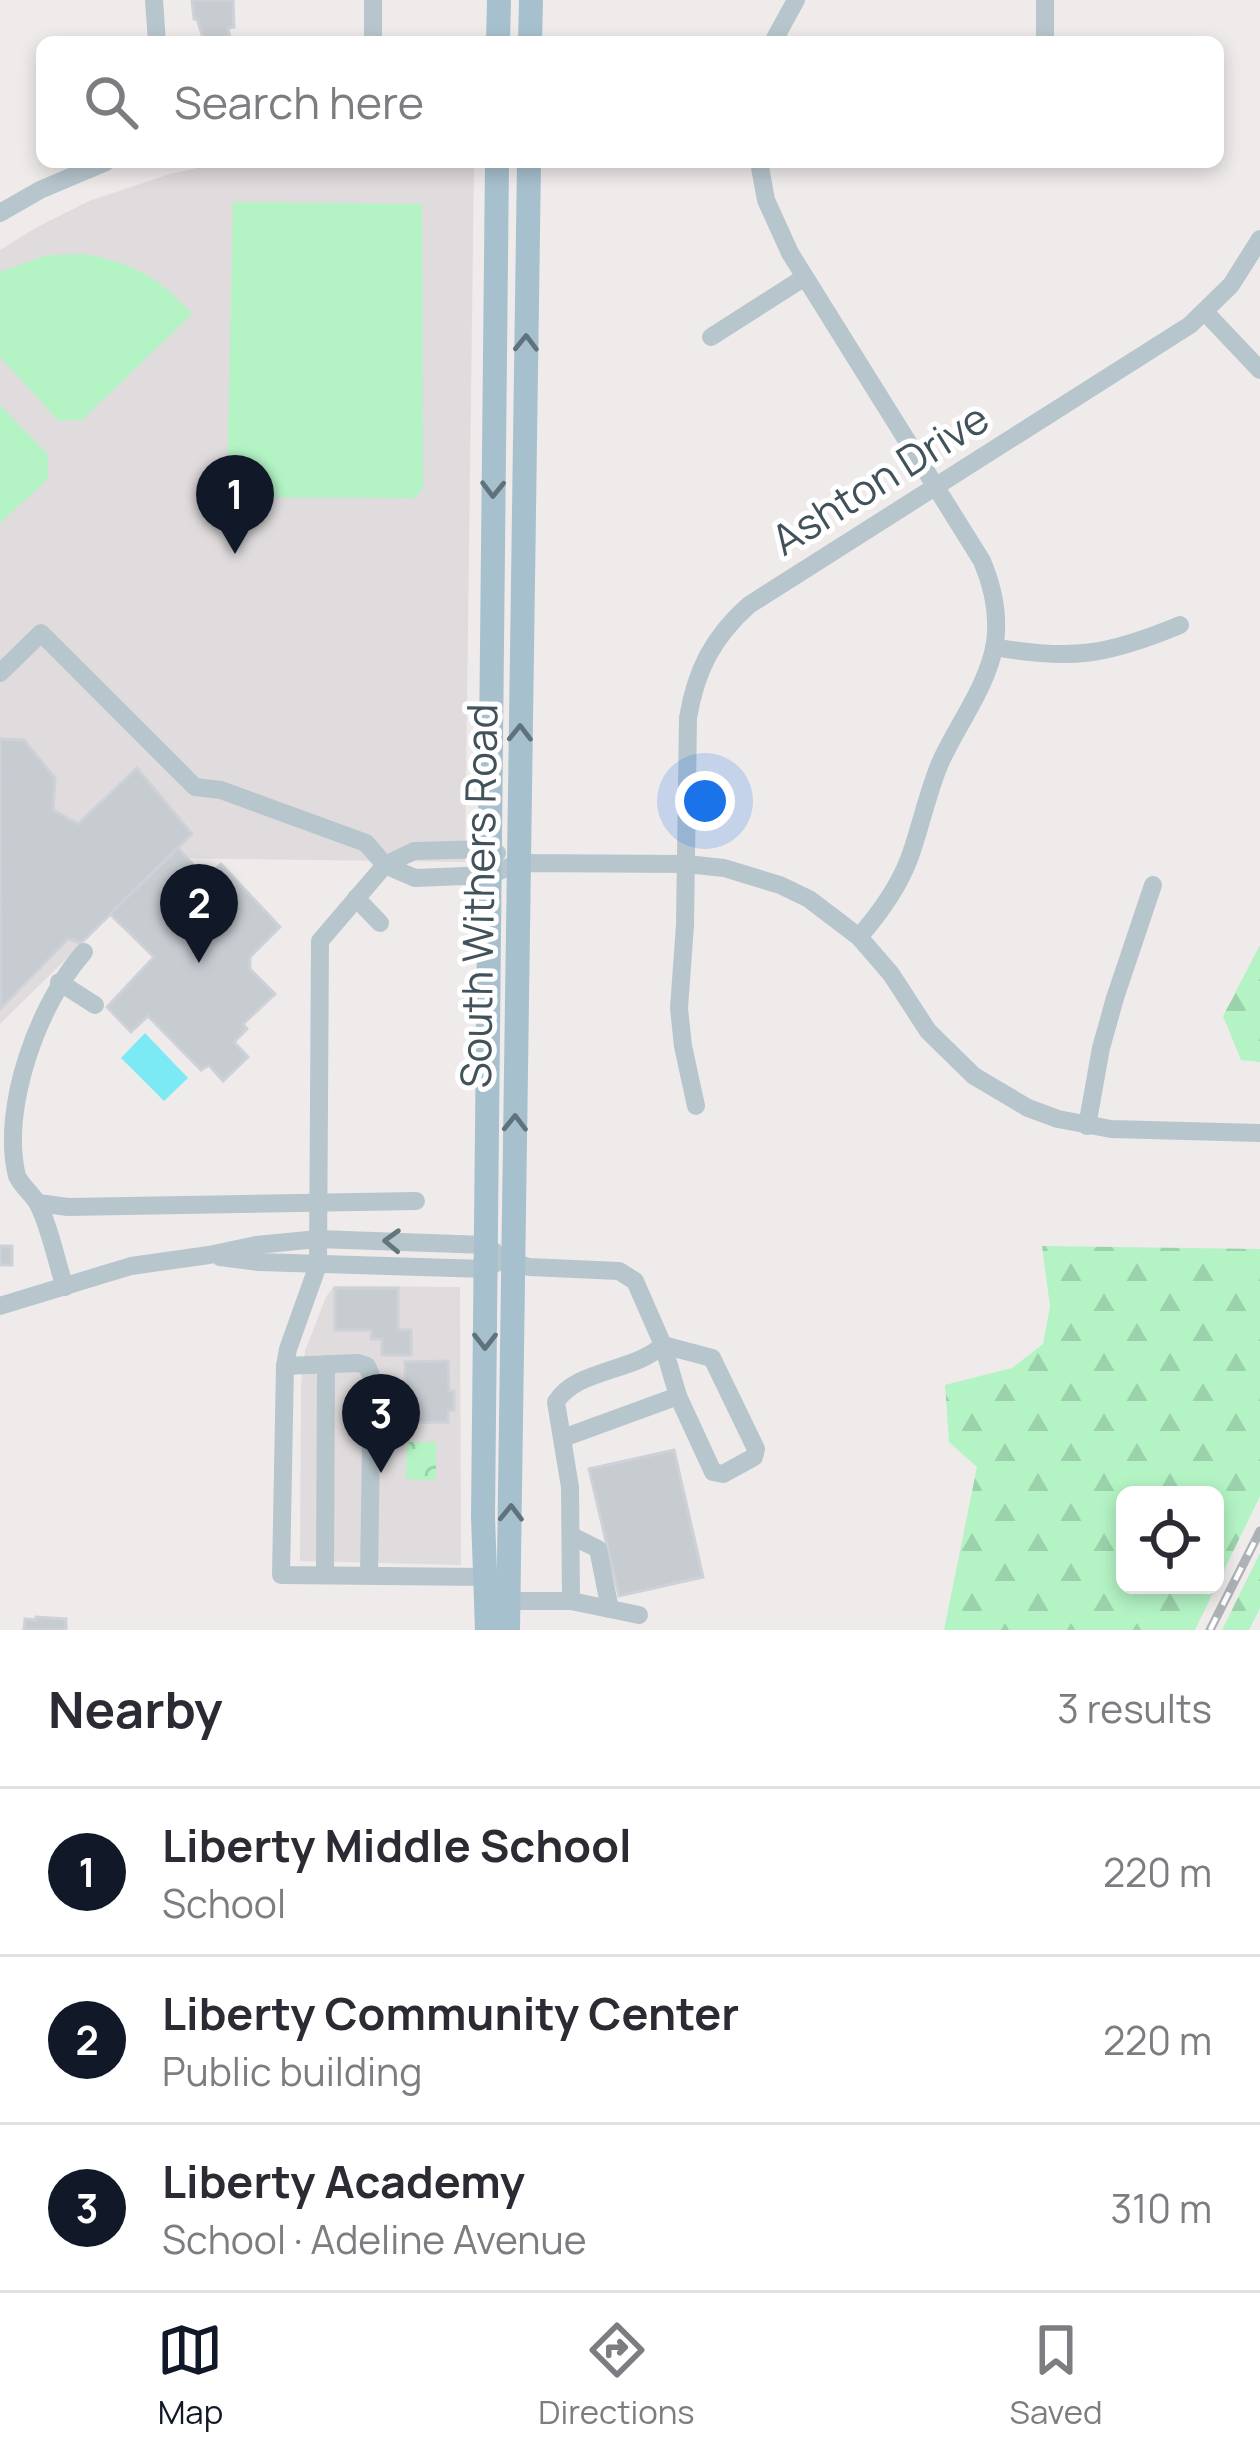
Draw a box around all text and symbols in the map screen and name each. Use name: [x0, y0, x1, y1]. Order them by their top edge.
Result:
search box: [36, 36, 1224, 168]
icon: search: [78, 69, 144, 135]
text: Search here: [174, 71, 424, 133]
one-way arrow: [513, 333, 539, 351]
street label: Ashton Drive: [760, 388, 999, 568]
pin: 1: [196, 455, 274, 554]
one-way arrow: [481, 480, 507, 499]
street label: South Withers Road: [446, 703, 510, 1089]
one-way arrow: [506, 723, 532, 742]
your location: [675, 771, 735, 831]
pin: 2: [160, 864, 238, 963]
one-way arrow: [502, 1113, 528, 1131]
one-way arrow: [382, 1228, 401, 1254]
one-way arrow: [472, 1333, 498, 1351]
pin: 3: [342, 1374, 420, 1473]
map controls: [1116, 1486, 1224, 1594]
button: locate: [1116, 1486, 1224, 1594]
one-way arrow: [498, 1503, 524, 1522]
text: Nearby: [48, 1674, 223, 1743]
text: 3 results: [1057, 1681, 1212, 1735]
text: Liberty Middle School: [162, 1814, 632, 1876]
text: 1: [78, 1845, 96, 1899]
text: 220 m: [1103, 1845, 1212, 1899]
text: School: [162, 1876, 286, 1930]
text: Liberty Community Center: [162, 1982, 739, 2044]
text: 2: [75, 2013, 99, 2067]
text: 220 m: [1103, 2013, 1212, 2067]
text: Public building: [162, 2044, 422, 2098]
text: Liberty Academy: [162, 2150, 525, 2212]
text: 3: [76, 2181, 98, 2235]
text: 310 m: [1111, 2181, 1212, 2235]
text: School · Adeline Avenue: [162, 2212, 586, 2266]
tab: Map: [157, 2317, 223, 2434]
tab: Directions: [538, 2317, 695, 2434]
tab: Saved: [1010, 2317, 1103, 2434]

